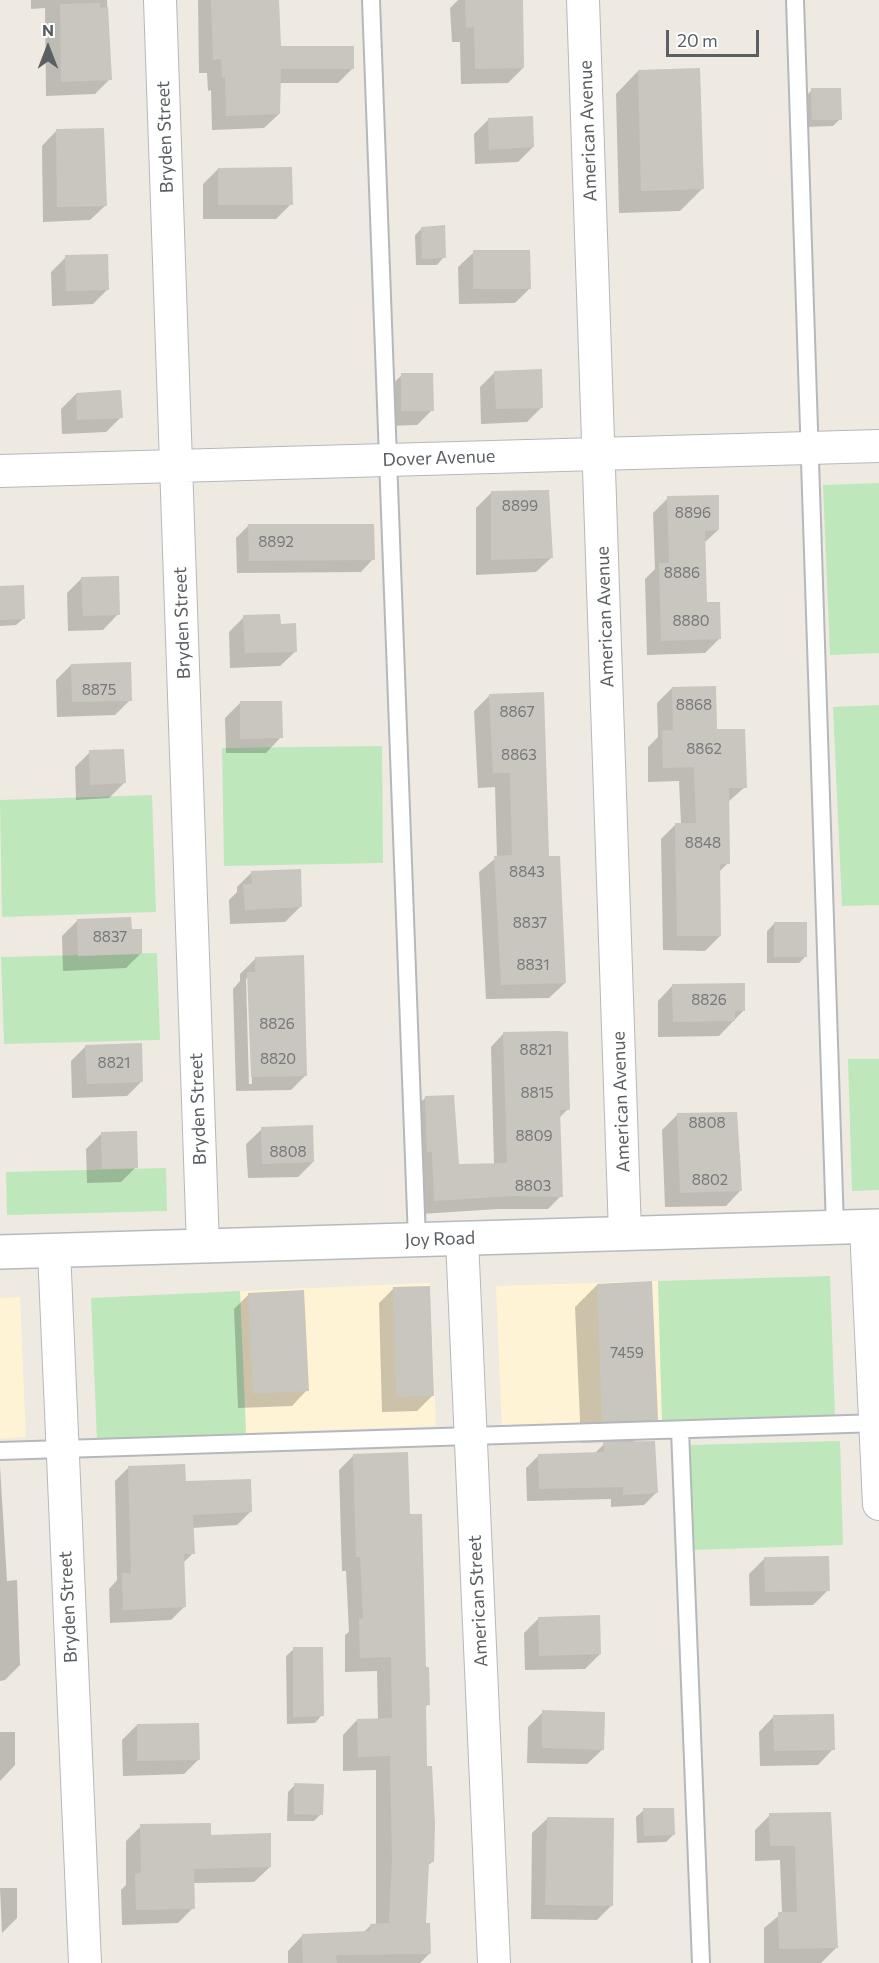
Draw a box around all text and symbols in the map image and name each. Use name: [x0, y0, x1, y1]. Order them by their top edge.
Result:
north arrow: [18, 18, 78, 78]
scale bar: [669, 18, 762, 56]
text: N: [42, 20, 54, 39]
text: 20 m: [677, 29, 718, 51]
street label: American Avenue: [575, 60, 601, 202]
street label: Bryden Street: [152, 80, 178, 194]
street label: Dover Avenue: [382, 445, 496, 471]
house number: 8899: [502, 497, 538, 515]
house number: 8896: [675, 504, 711, 522]
house number: 8892: [258, 533, 294, 551]
street label: American Avenue: [592, 546, 618, 688]
house number: 8886: [664, 564, 700, 582]
street label: Bryden Street: [169, 566, 195, 680]
house number: 8880: [672, 612, 710, 630]
house number: 8875: [82, 681, 116, 699]
house number: 8868: [676, 696, 712, 714]
house number: 8867: [499, 703, 535, 721]
house number: 8862: [686, 740, 722, 758]
house number: 8863: [501, 746, 537, 764]
house number: 8848: [685, 834, 721, 852]
house number: 8843: [509, 863, 545, 881]
house number: 8837: [513, 914, 547, 932]
house number: 8837: [93, 928, 127, 946]
house number: 8831: [516, 956, 550, 974]
house number: 8826: [691, 991, 727, 1009]
house number: 8826: [259, 1015, 295, 1033]
street label: American Avenue: [608, 1031, 634, 1173]
house number: 8821: [520, 1041, 552, 1059]
house number: 8820: [260, 1050, 296, 1068]
street label: Bryden Street: [185, 1052, 211, 1166]
house number: 8821: [98, 1054, 130, 1072]
house number: 8815: [520, 1084, 554, 1102]
house number: 8808: [688, 1114, 726, 1132]
house number: 8809: [515, 1127, 553, 1145]
house number: 8808: [269, 1143, 307, 1161]
house number: 8802: [692, 1171, 728, 1189]
house number: 8803: [515, 1177, 551, 1195]
street label: Joy Road: [404, 1227, 476, 1251]
house number: 7459: [610, 1344, 644, 1362]
street label: American Street: [464, 1534, 492, 1668]
street label: Bryden Street: [54, 1550, 82, 1664]

